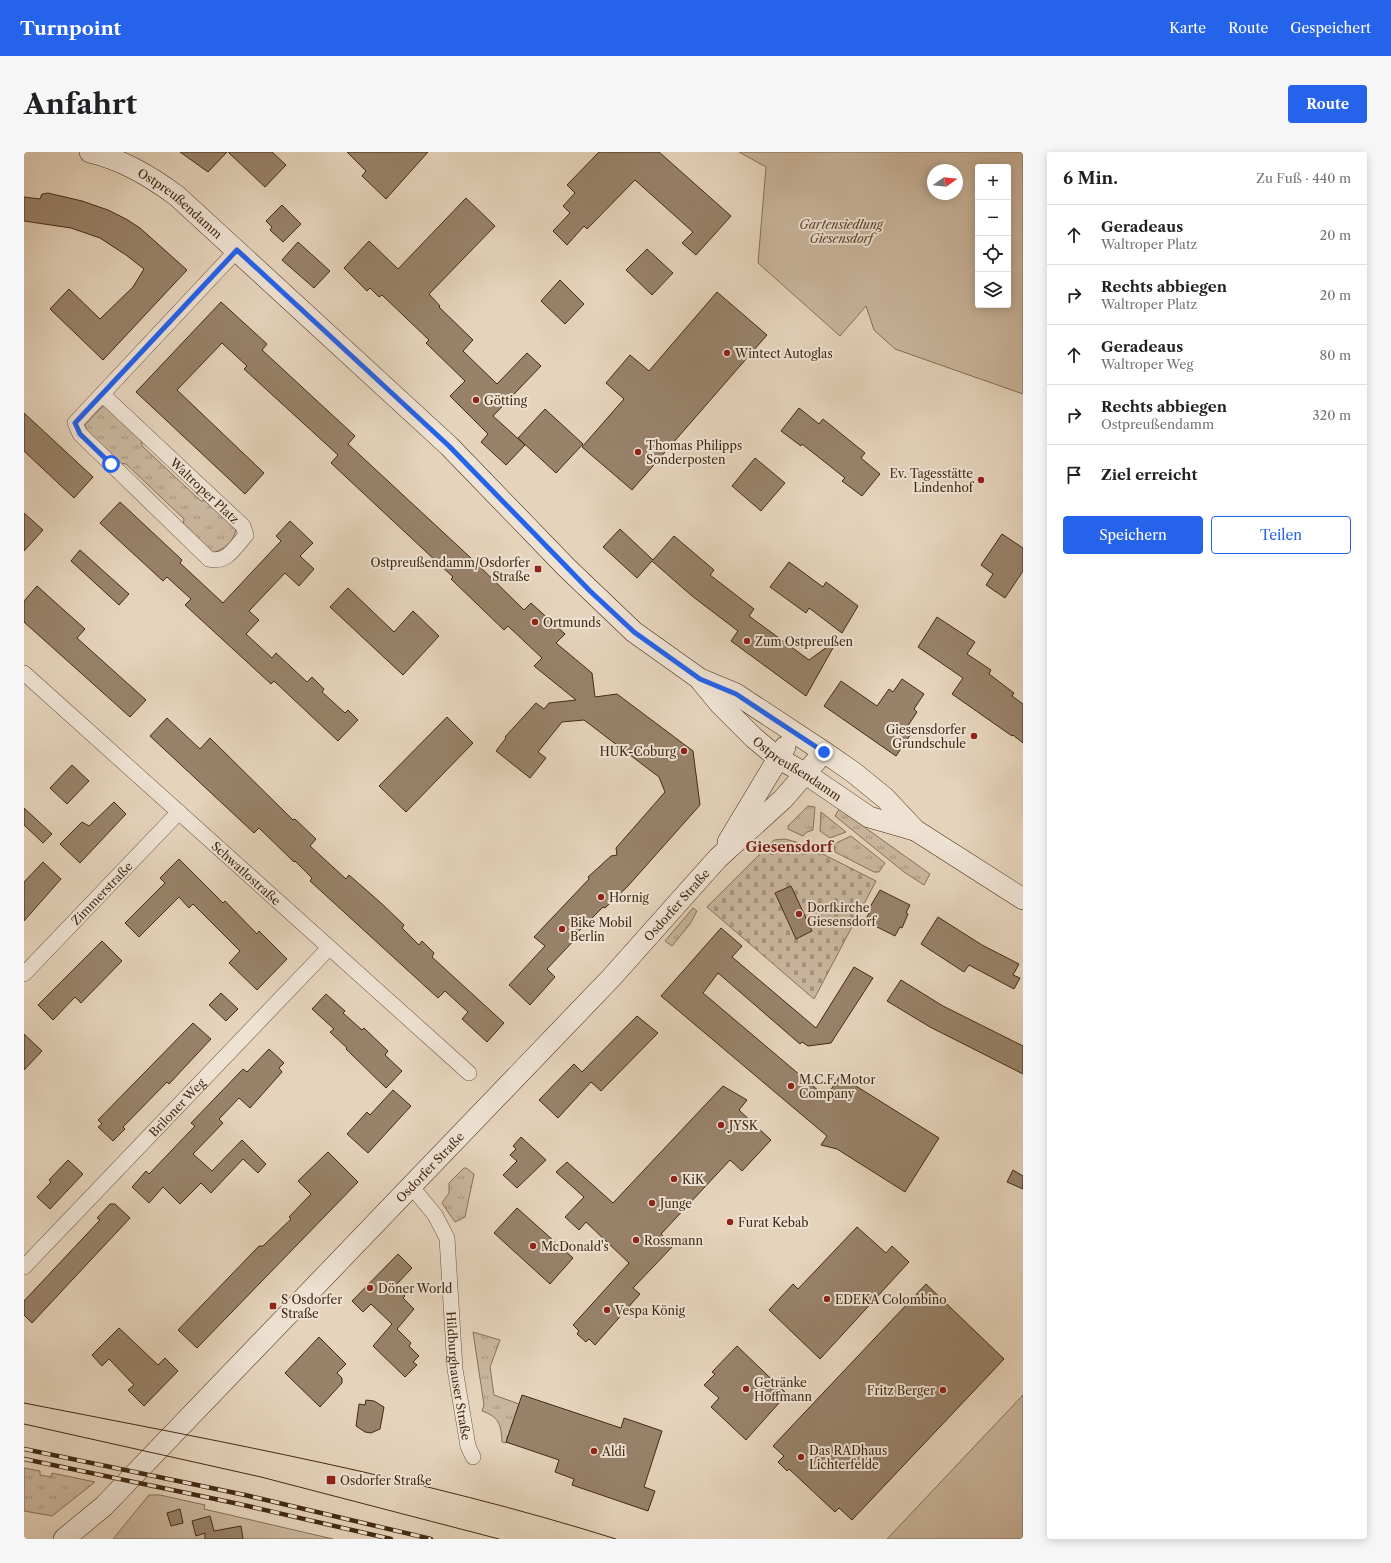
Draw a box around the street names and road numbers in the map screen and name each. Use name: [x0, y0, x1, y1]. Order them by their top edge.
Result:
street label: Ostpreußendamm: [135, 165, 226, 242]
street label: Waltroper Platz: [167, 454, 243, 526]
street label: Ostpreußendamm: [750, 733, 845, 804]
street label: Schwatlostraße: [209, 838, 284, 908]
street label: Zimmerstraße: [68, 858, 135, 928]
street label: Osdorfer Straße: [640, 865, 713, 944]
street label: Briloner Weg: [145, 1074, 209, 1140]
street label: Osdorfer Straße: [392, 1128, 467, 1205]
street label: Hildburghauser Straße: [444, 1311, 474, 1442]

